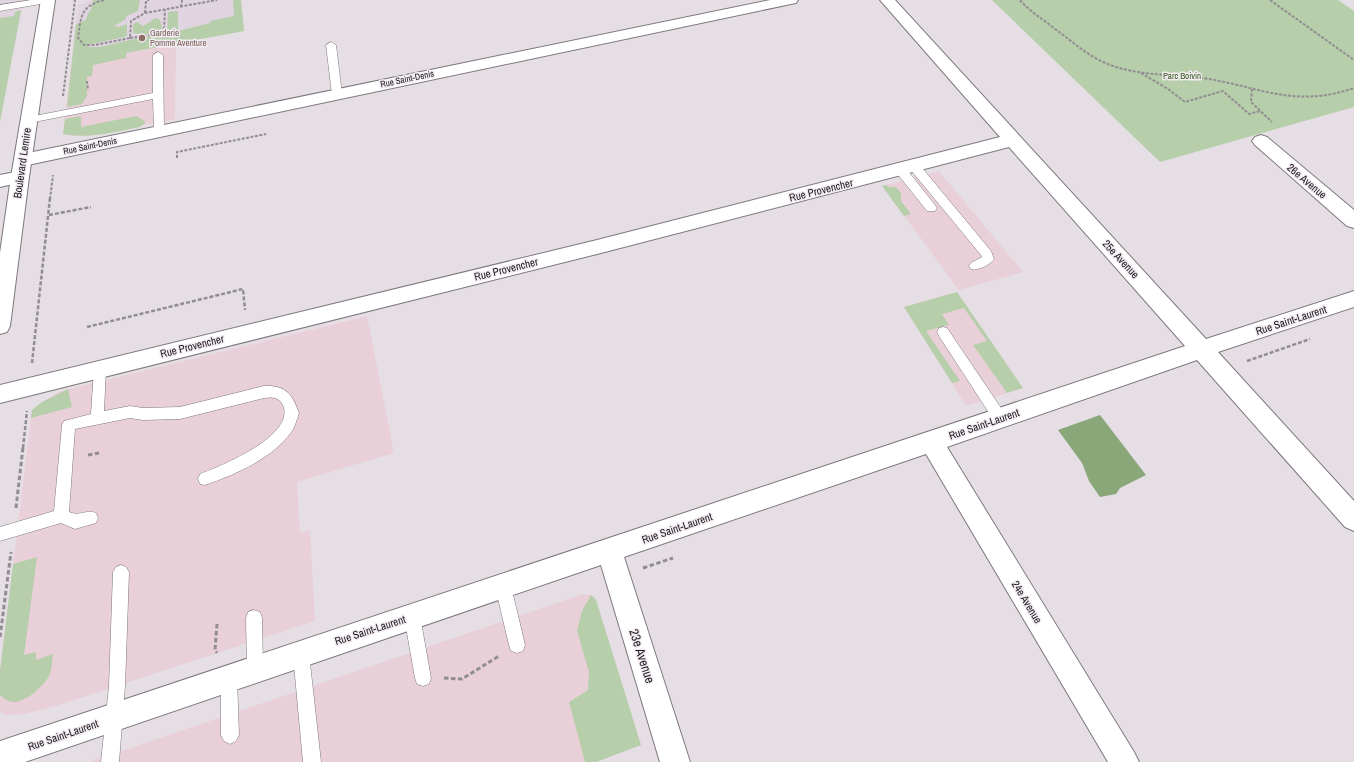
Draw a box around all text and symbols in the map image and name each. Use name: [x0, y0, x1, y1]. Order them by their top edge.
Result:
place label: Garderie Pomme Aventure: [150, 27, 207, 49]
marker: Garderie Pomme Aventure: [137, 33, 147, 43]
street label: Rue Saint-Denis: [379, 67, 435, 91]
park label: Parc Boivin: [1163, 70, 1201, 82]
street label: Boulevard Lemire: [10, 127, 34, 199]
street label: Rue Saint-Denis: [62, 134, 118, 158]
street label: 26e Avenue: [1284, 160, 1330, 202]
street label: Rue Provencher: [788, 175, 854, 205]
street label: 25e Avenue: [1100, 237, 1142, 281]
street label: Rue Provencher: [473, 254, 539, 284]
street label: Rue Saint-Laurent: [1254, 302, 1329, 338]
street label: Rue Provencher: [159, 331, 225, 361]
street label: Rue Saint-Laurent: [947, 405, 1022, 443]
street label: Rue Saint-Laurent: [640, 509, 715, 547]
street label: 24e Avenue: [1009, 578, 1045, 626]
street label: Rue Saint-Laurent: [333, 612, 408, 648]
street label: 23e Avenue: [625, 627, 659, 685]
street label: Rue Saint-Laurent: [26, 716, 101, 754]

